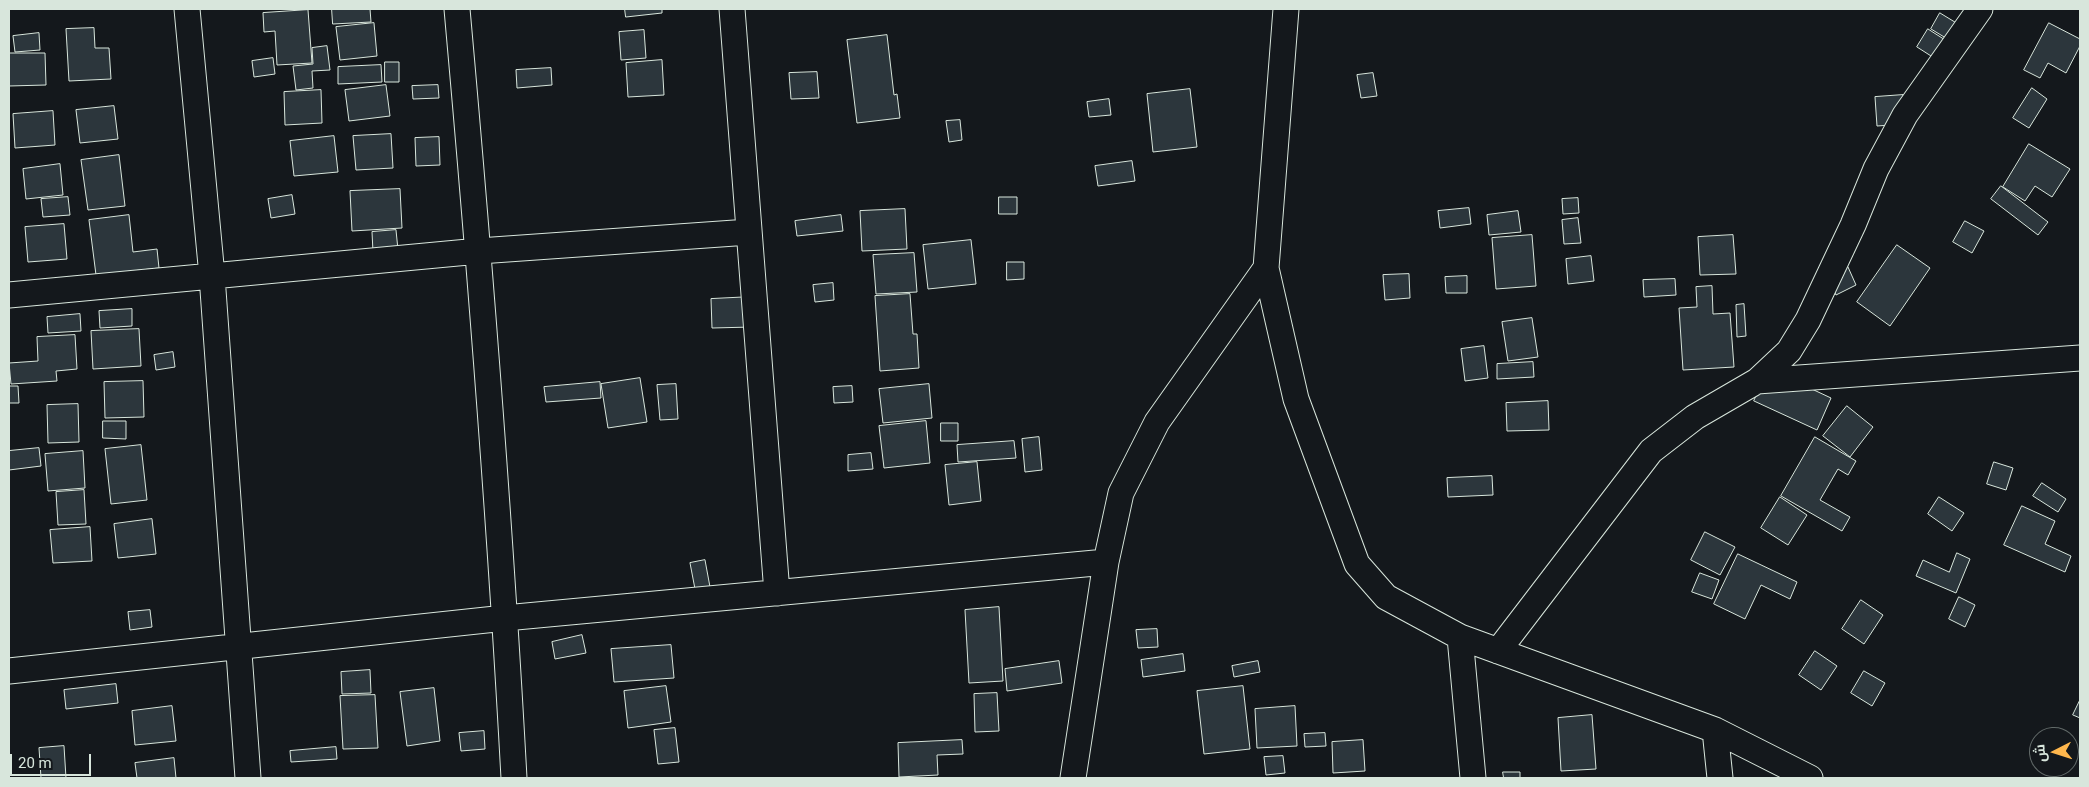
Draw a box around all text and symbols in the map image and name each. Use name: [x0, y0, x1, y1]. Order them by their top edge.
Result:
north arrow: [2029, 727, 2079, 777]
scale bar: [12, 744, 94, 776]
text: ش: [2031, 744, 2049, 763]
text: 20 m: [18, 754, 52, 772]

